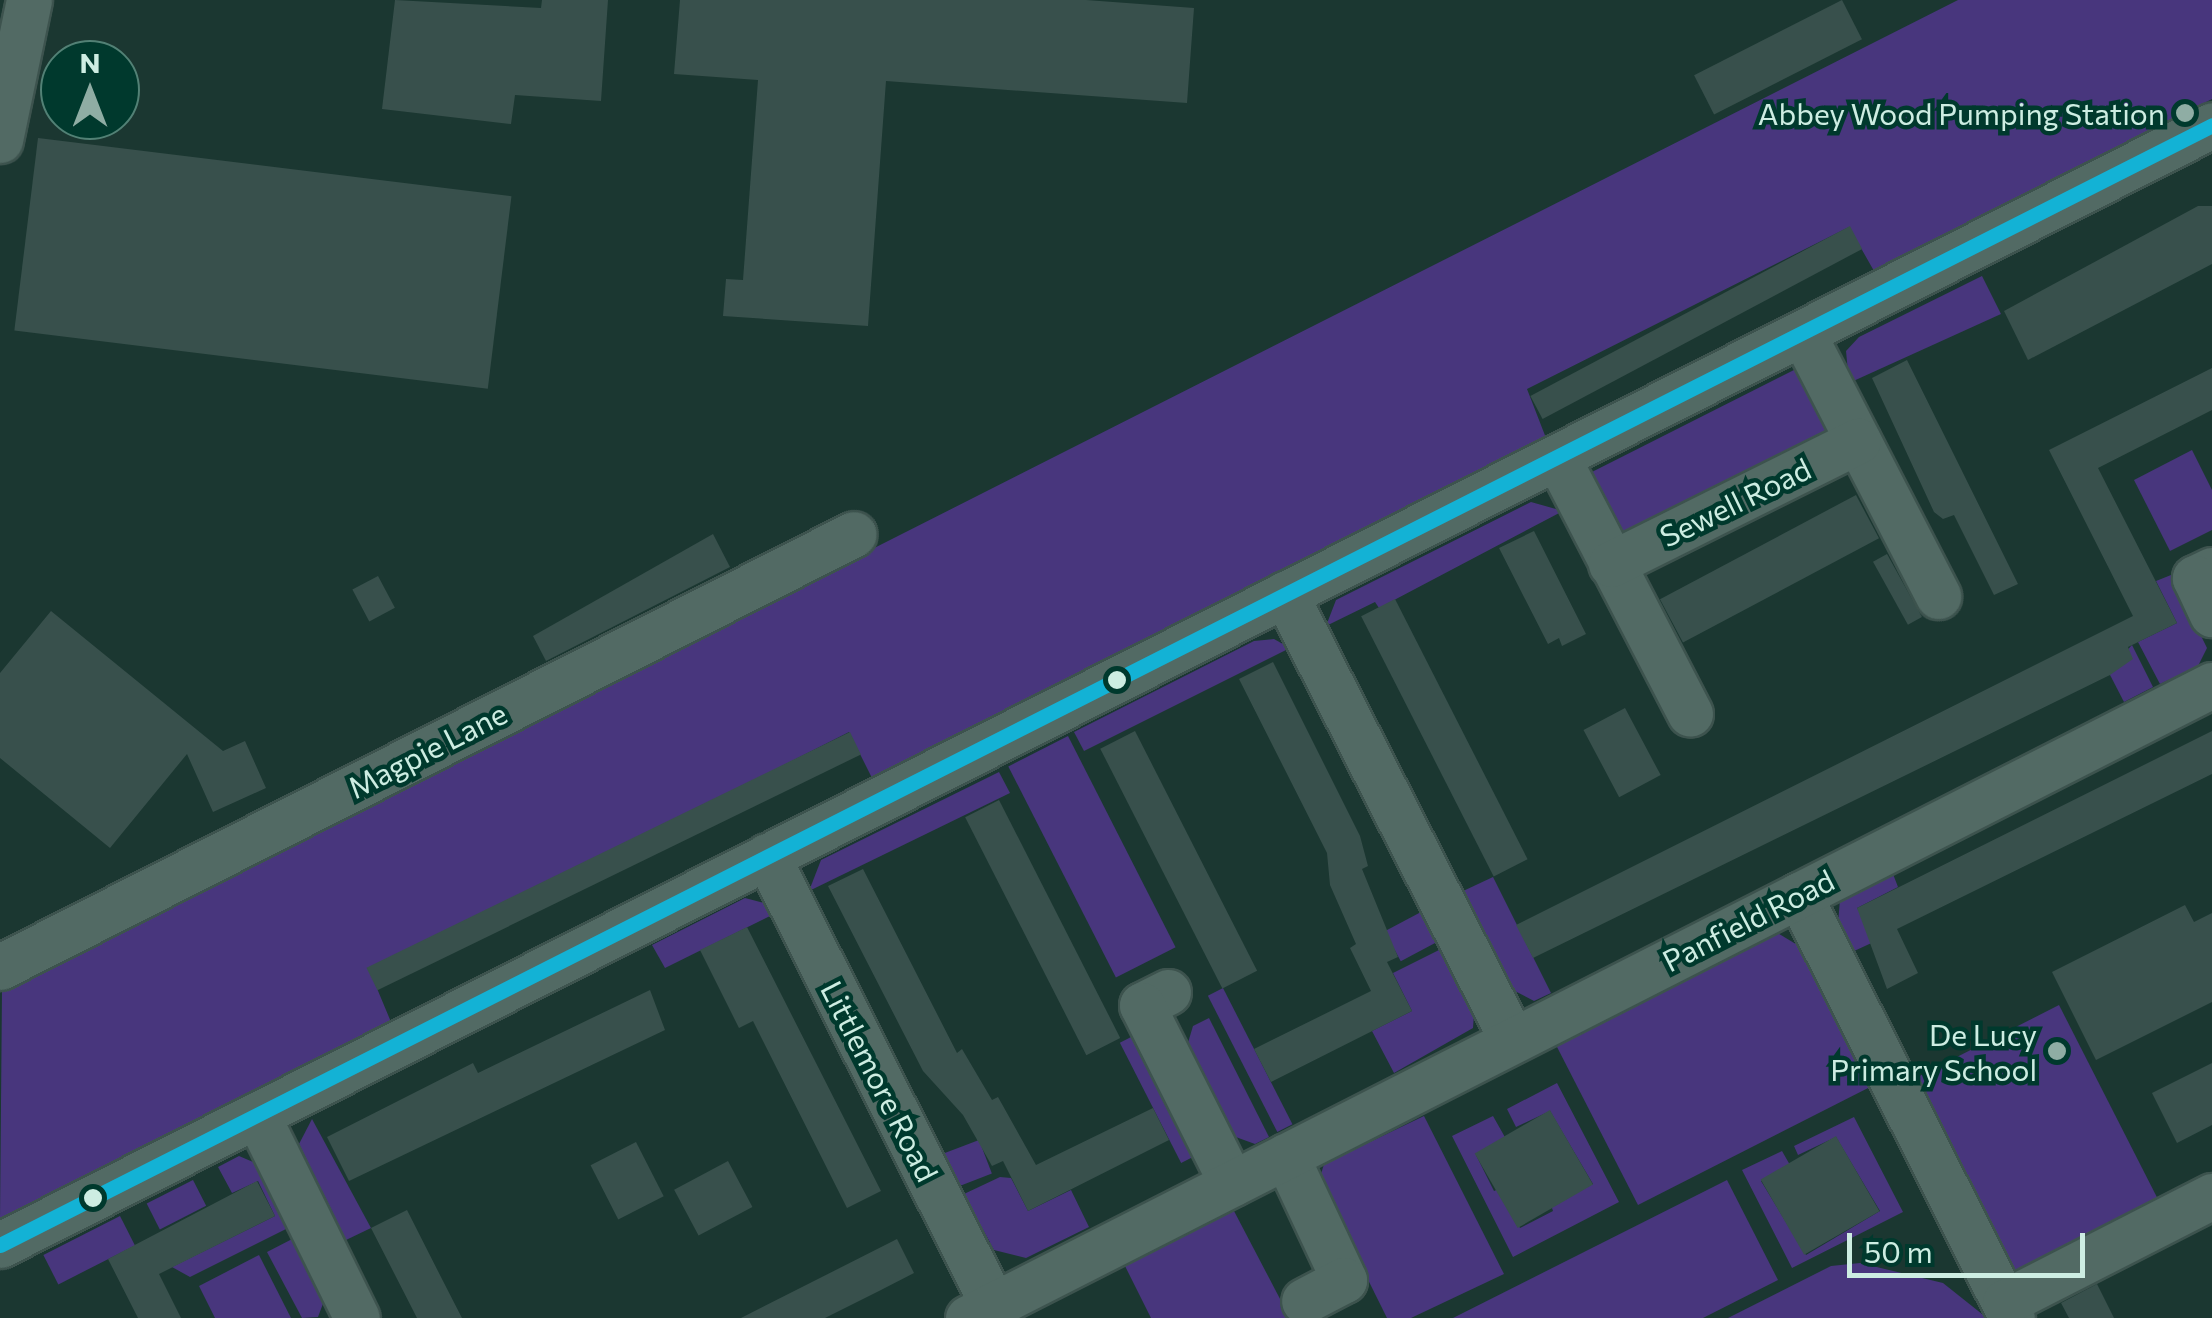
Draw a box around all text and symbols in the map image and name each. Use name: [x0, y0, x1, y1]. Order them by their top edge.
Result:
north arrow: [40, 40, 140, 140]
text: N: [80, 45, 101, 79]
place label: Abbey Wood Pumping Station: [1758, 95, 2165, 131]
marker: Abbey Wood Pumping Station: [2174, 102, 2196, 124]
street label: Sewell Road: [1654, 450, 1816, 554]
unlabelled marker: [1107, 670, 1127, 690]
street label: Magpie Lane: [342, 695, 512, 805]
street label: Panfield Road: [1656, 861, 1840, 979]
street label: Littlemore Road: [814, 975, 946, 1187]
place label: De Lucy Primary School: [1830, 1016, 2037, 1086]
marker: De Lucy Primary School: [2046, 1040, 2068, 1062]
unlabelled marker: [83, 1188, 103, 1208]
scale bar: [1852, 1213, 2090, 1275]
text: 50 m: [1864, 1232, 1933, 1269]

